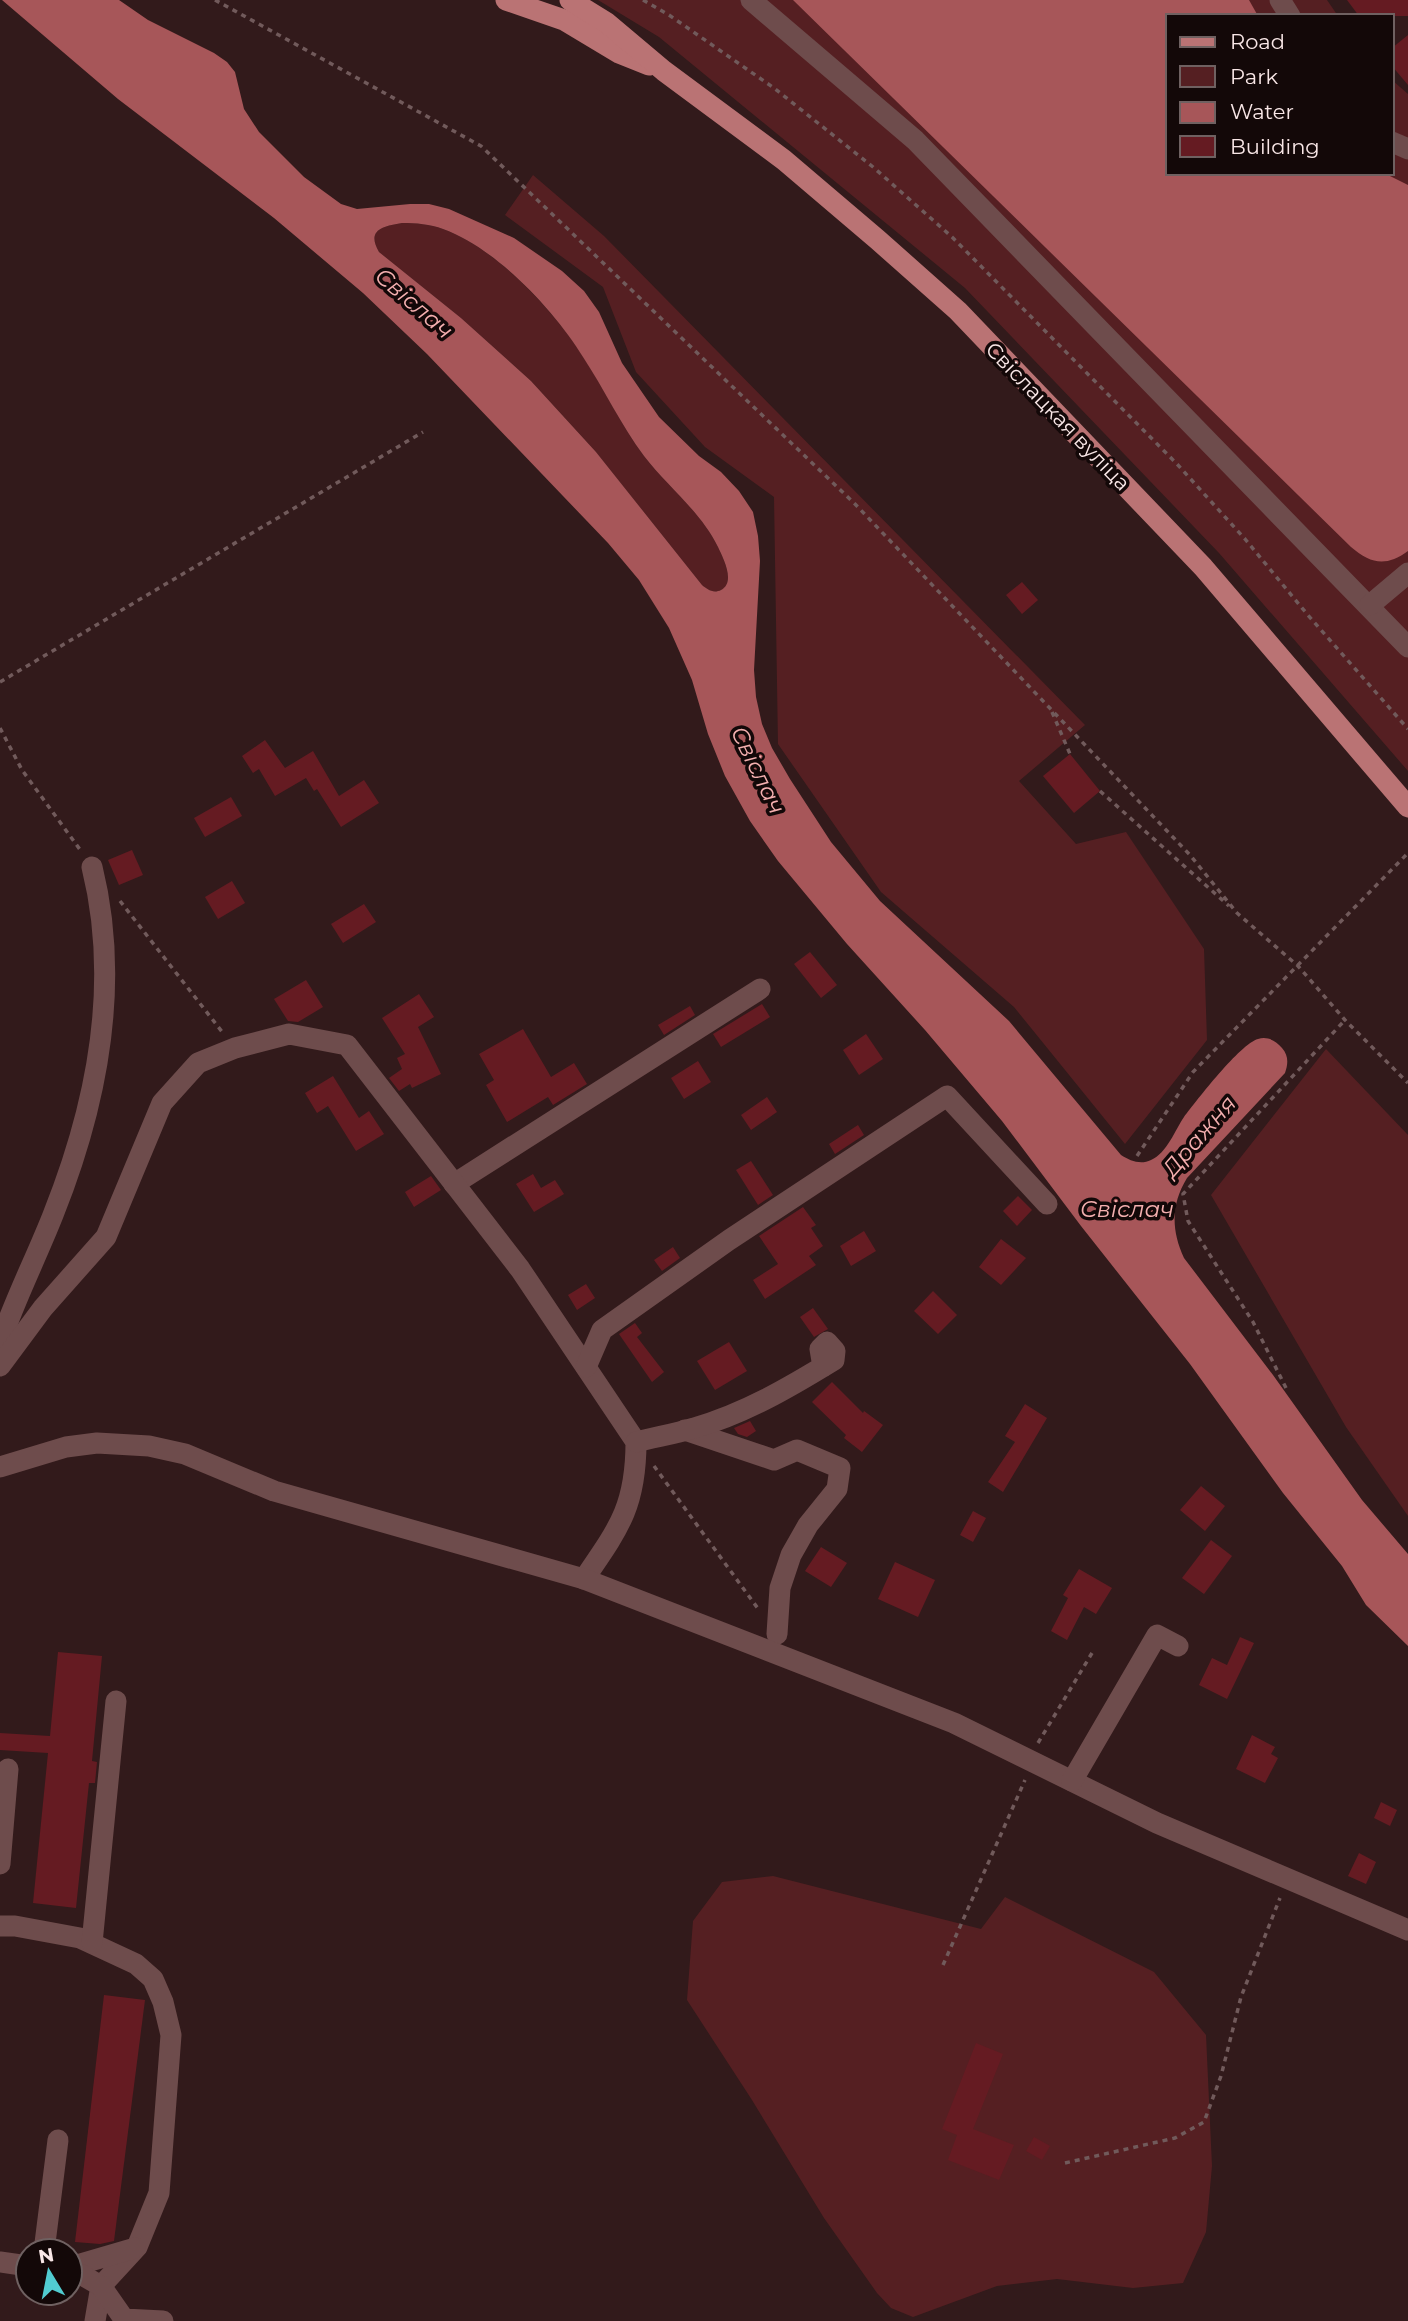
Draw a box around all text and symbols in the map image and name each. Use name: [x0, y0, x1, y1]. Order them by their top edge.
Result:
legend: [1166, 14, 1394, 175]
text: Road: [1230, 29, 1285, 54]
text: Park: [1230, 64, 1278, 89]
text: Water: [1230, 99, 1294, 124]
text: Building: [1230, 134, 1320, 159]
water label: Свіслач: [369, 262, 459, 344]
street label: Свіслацкая вуліца: [981, 336, 1135, 496]
water label: Свіслач: [725, 722, 791, 818]
water label: Дражня: [1155, 1090, 1242, 1184]
water label: Свіслач: [1080, 1195, 1174, 1223]
north arrow: [14, 2237, 84, 2307]
text: N: [37, 2243, 56, 2268]

